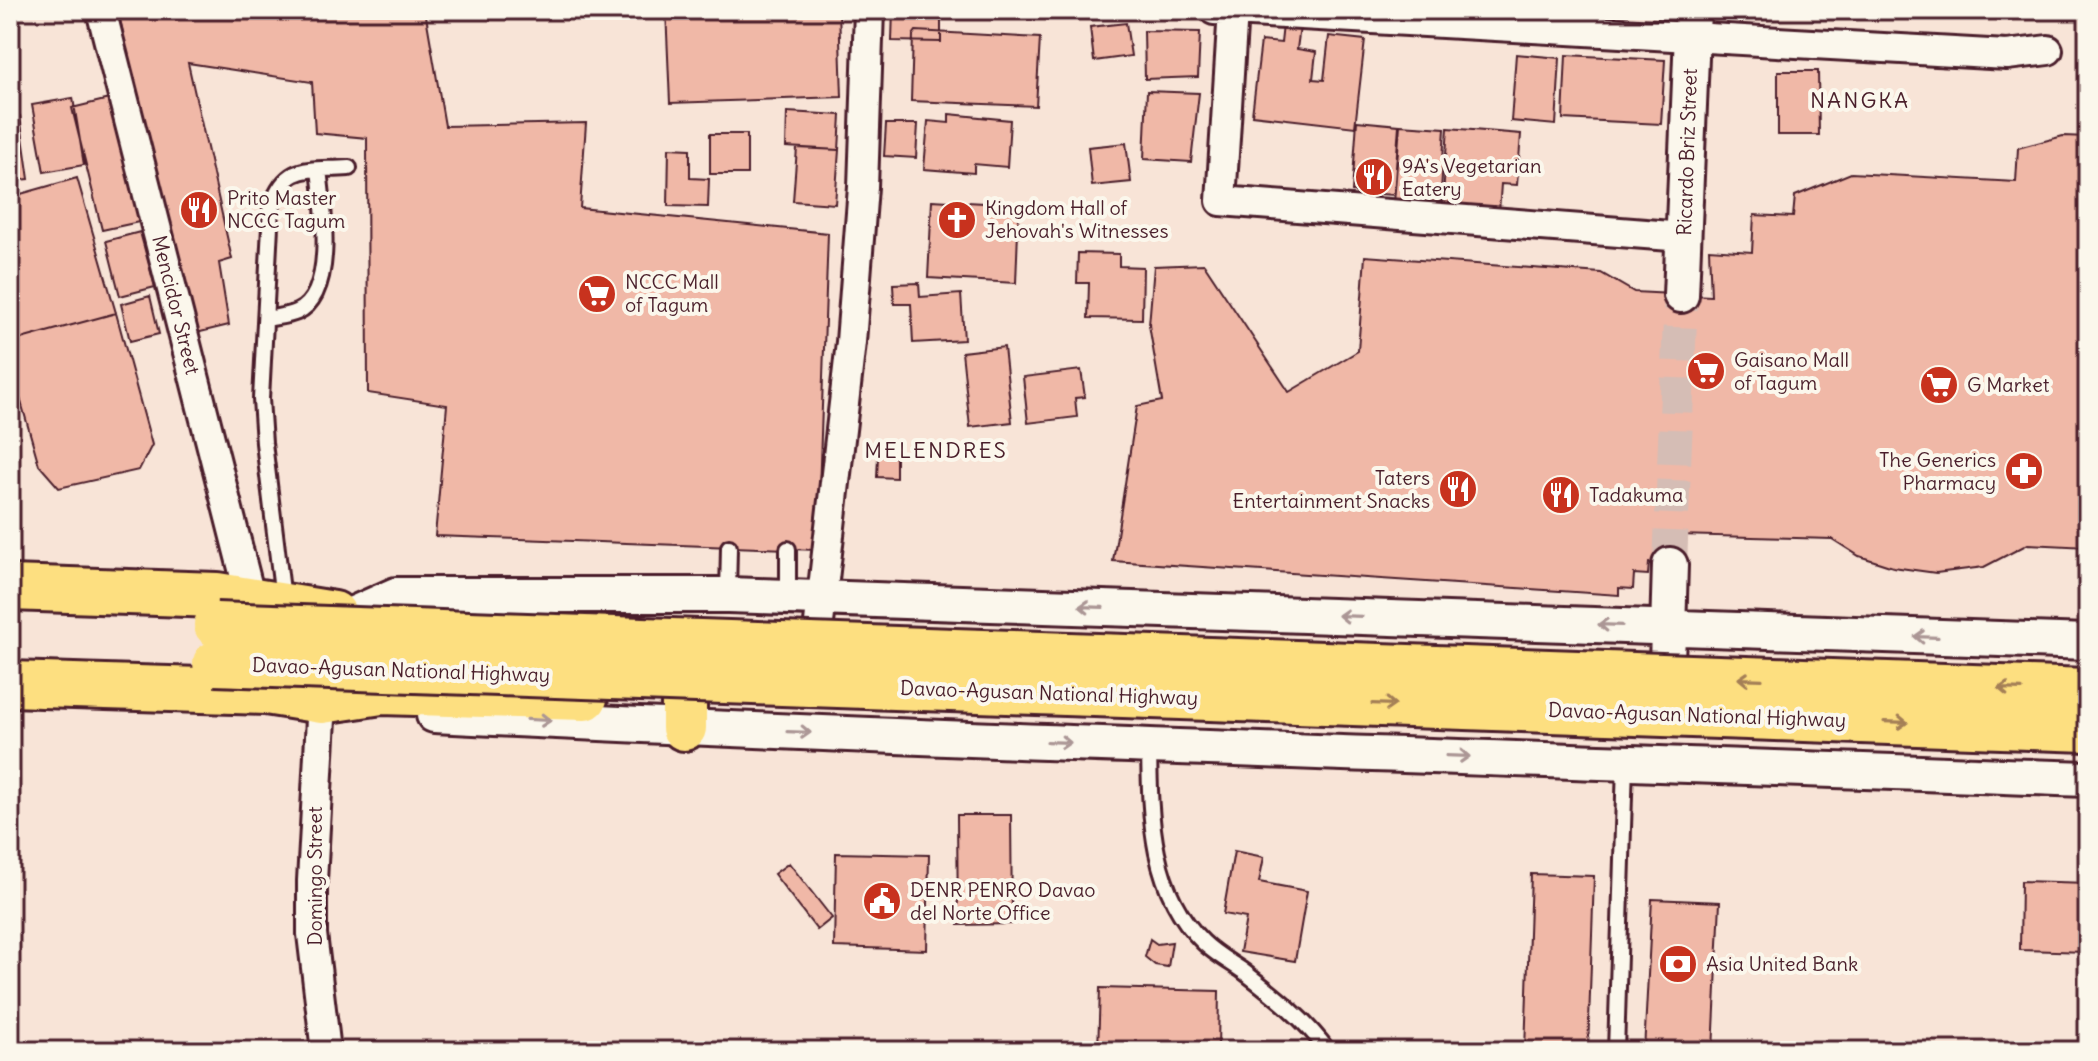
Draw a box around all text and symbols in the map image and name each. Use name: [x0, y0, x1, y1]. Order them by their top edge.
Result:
street label: Ricardo Briz Street: [1671, 67, 1702, 236]
district label: NANGKA: [1810, 86, 1910, 114]
place label: 9A's Vegetarian Eatery: [1402, 153, 1542, 201]
restaurant icon: 9A's Vegetarian Eatery: [1353, 156, 1395, 198]
place label: Prito Master NCCC Tagum: [227, 185, 345, 233]
restaurant icon: Prito Master NCCC Tagum: [178, 189, 220, 231]
place label: Kingdom Hall of Jehovah's Witnesses: [985, 195, 1169, 243]
church icon: Kingdom Hall of Jehovah's Witnesses: [936, 199, 978, 241]
street label: Mencidor Street: [147, 233, 206, 377]
place label: NCCC Mall of Tagum: [625, 269, 719, 317]
supermarket icon: NCCC Mall of Tagum: [576, 273, 618, 315]
place label: Gaisano Mall of Tagum: [1734, 347, 1849, 395]
supermarket icon: Gaisano Mall of Tagum: [1685, 350, 1727, 392]
supermarket icon: G Market: [1918, 364, 1960, 406]
place label: G Market: [1967, 372, 2050, 397]
district label: MELENDRES: [864, 436, 1008, 464]
place label: The Generics Pharmacy: [1879, 447, 1996, 495]
pharmacy icon: The Generics Pharmacy: [2003, 450, 2045, 492]
place label: Taters Entertainment Snacks: [1233, 465, 1430, 513]
restaurant icon: Taters Entertainment Snacks: [1437, 468, 1479, 510]
restaurant icon: Tadakuma: [1540, 474, 1582, 516]
place label: Tadakuma: [1589, 482, 1684, 507]
one-way arrow: [1078, 600, 1105, 615]
one-way arrow: [1337, 609, 1364, 624]
one-way arrow: [1597, 618, 1624, 633]
one-way arrow: [1913, 629, 1940, 644]
street label: Davao-Agusan National Highway: [251, 652, 551, 687]
one-way arrow: [1737, 672, 1764, 687]
street label: Davao-Agusan National Highway: [899, 675, 1199, 710]
one-way arrow: [1997, 681, 2024, 696]
one-way arrow: [1370, 697, 1397, 712]
street label: Davao-Agusan National Highway: [1547, 697, 1847, 732]
one-way arrow: [525, 713, 552, 728]
one-way arrow: [1882, 715, 1909, 730]
one-way arrow: [785, 725, 812, 740]
one-way arrow: [1045, 735, 1072, 750]
one-way arrow: [1444, 749, 1471, 764]
street label: Domingo Street: [302, 806, 327, 946]
place label: DENR PENRO Davao del Norte Office: [910, 877, 1095, 925]
public building icon: DENR PENRO Davao del Norte Office: [861, 880, 903, 922]
bank icon: Asia United Bank: [1657, 943, 1699, 985]
place label: Asia United Bank: [1706, 951, 1858, 976]

